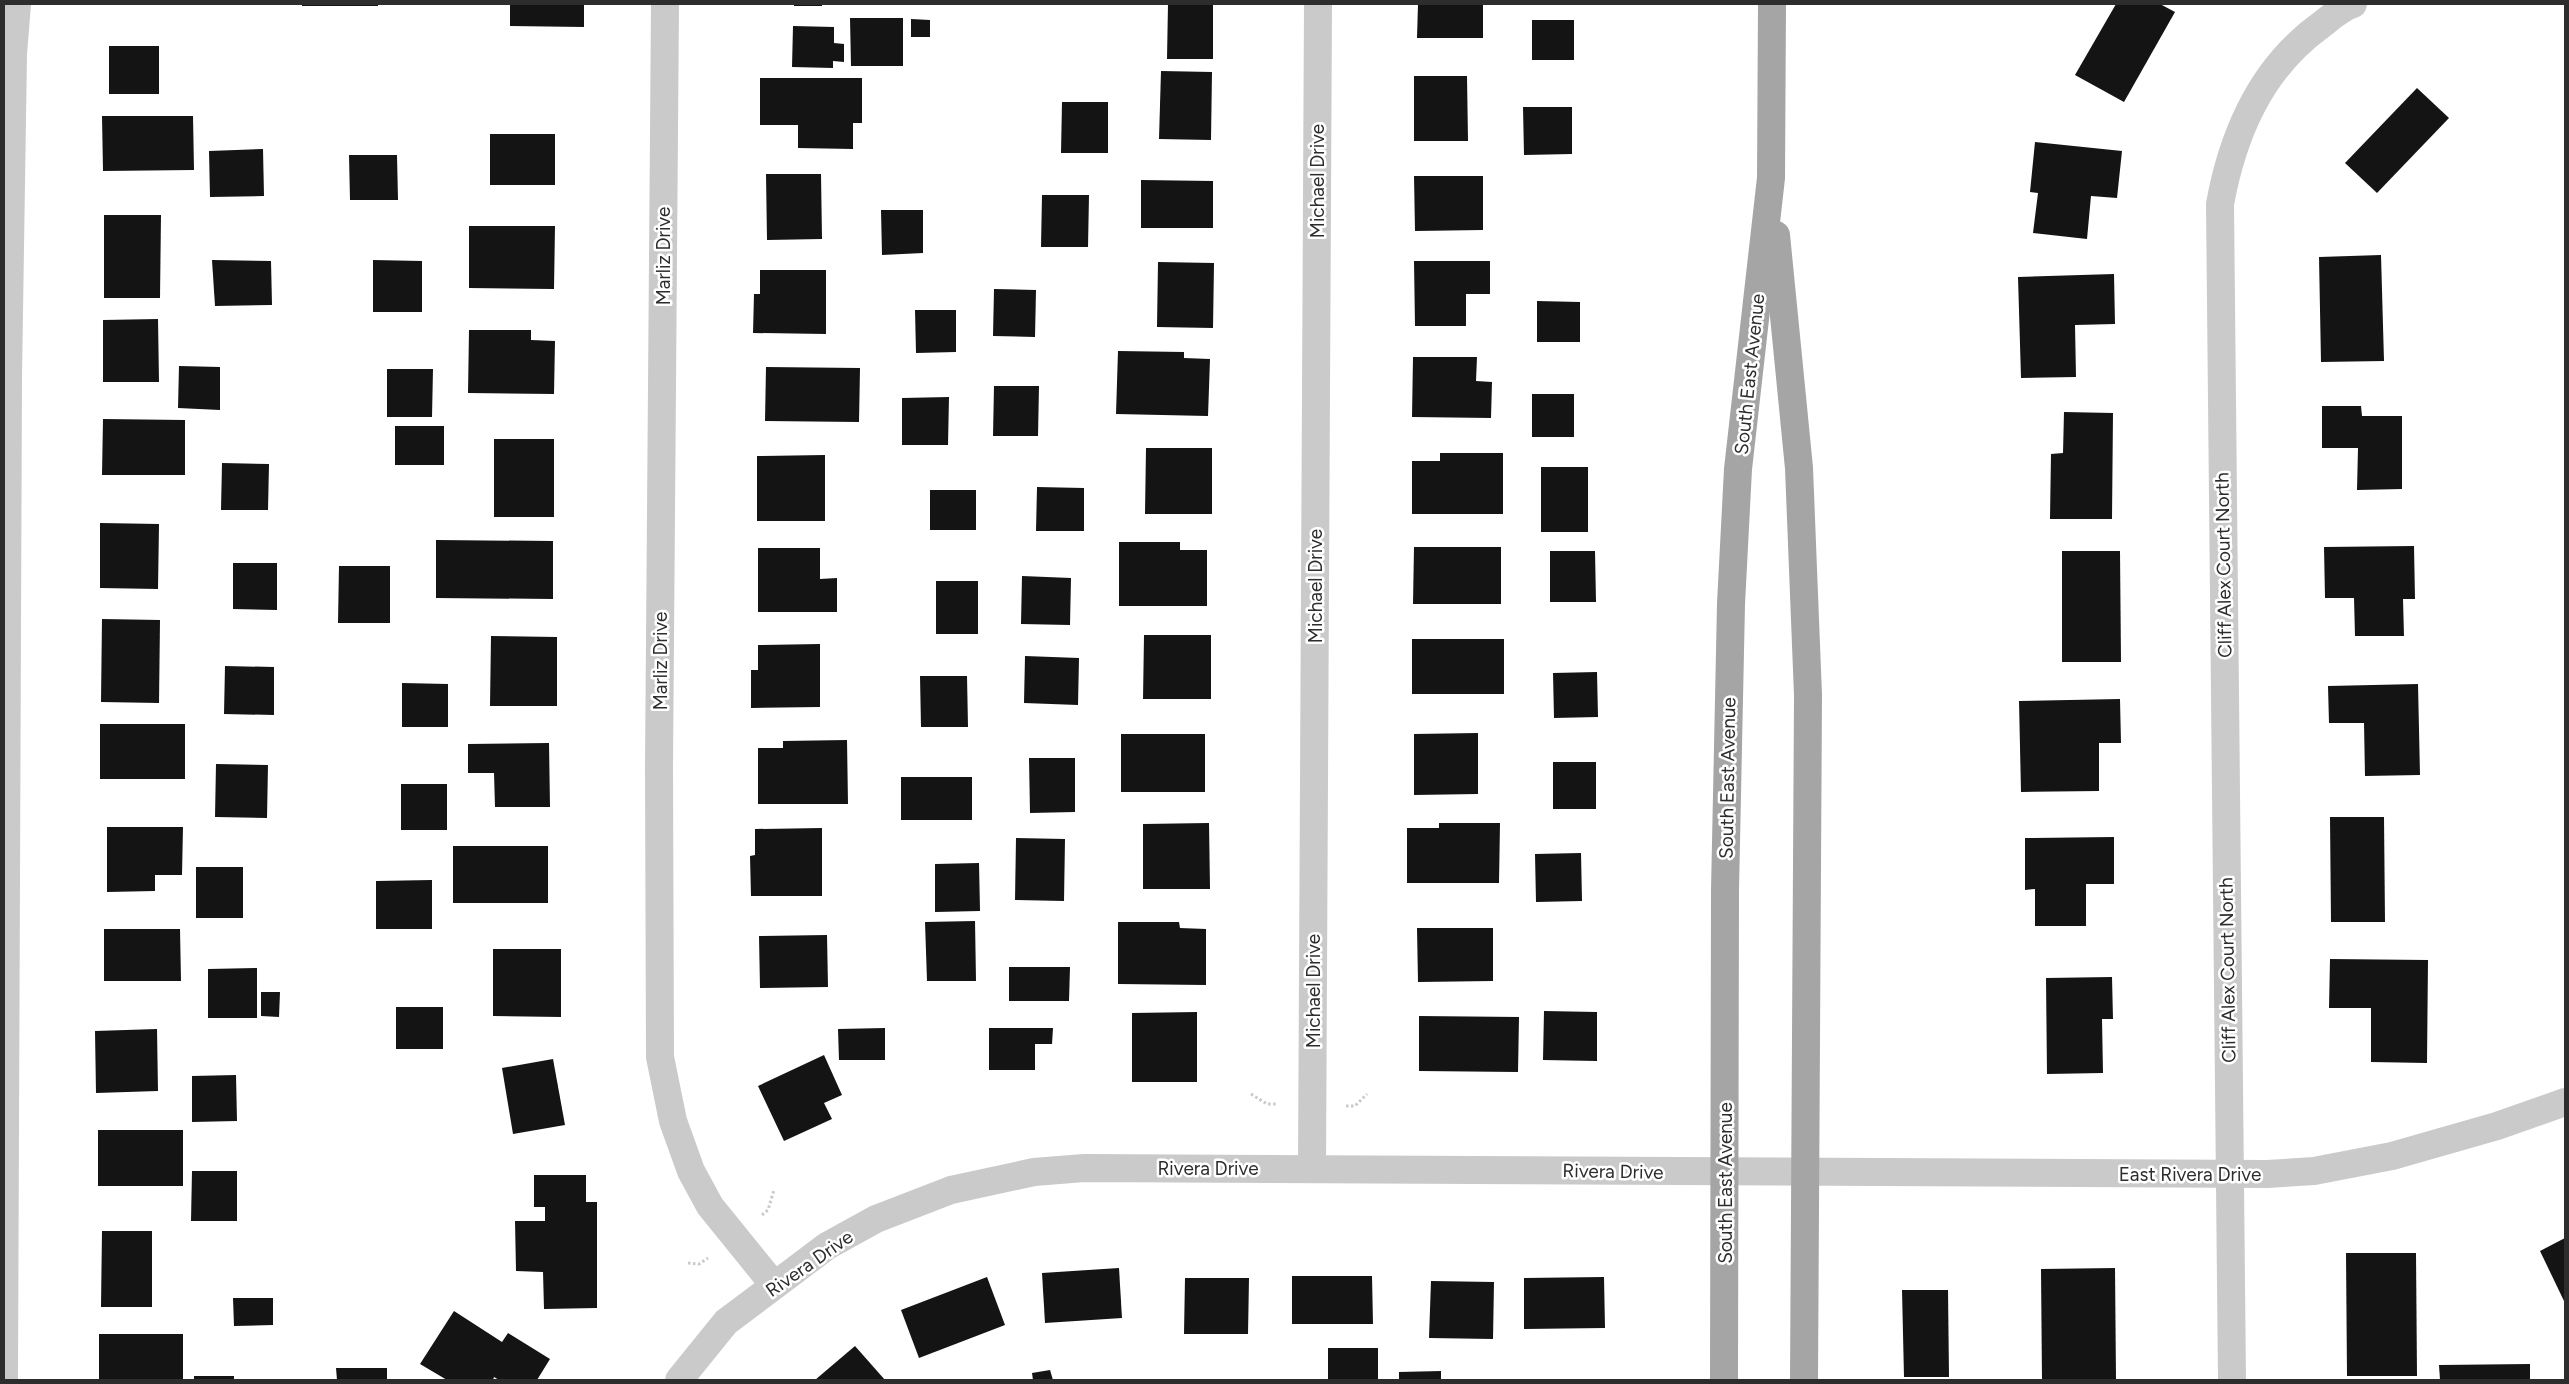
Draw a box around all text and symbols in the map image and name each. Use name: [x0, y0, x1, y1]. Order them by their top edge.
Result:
street label: Michael Drive: [1306, 124, 1329, 238]
street label: Marliz Drive: [652, 207, 675, 305]
street label: South East Avenue: [1730, 292, 1769, 456]
street label: Cliff Alex Court North: [2210, 472, 2237, 658]
street label: Michael Drive: [1304, 529, 1327, 643]
street label: Marliz Drive: [649, 612, 672, 710]
street label: South East Avenue: [1715, 697, 1740, 859]
street label: Cliff Alex Court North: [2214, 877, 2241, 1063]
street label: Michael Drive: [1302, 934, 1325, 1048]
street label: South East Avenue: [1714, 1102, 1737, 1264]
street label: Rivera Drive: [1157, 1157, 1259, 1180]
street label: Rivera Drive: [1562, 1159, 1664, 1184]
street label: East Rivera Drive: [2119, 1163, 2261, 1186]
street label: Rivera Drive: [761, 1225, 857, 1302]

